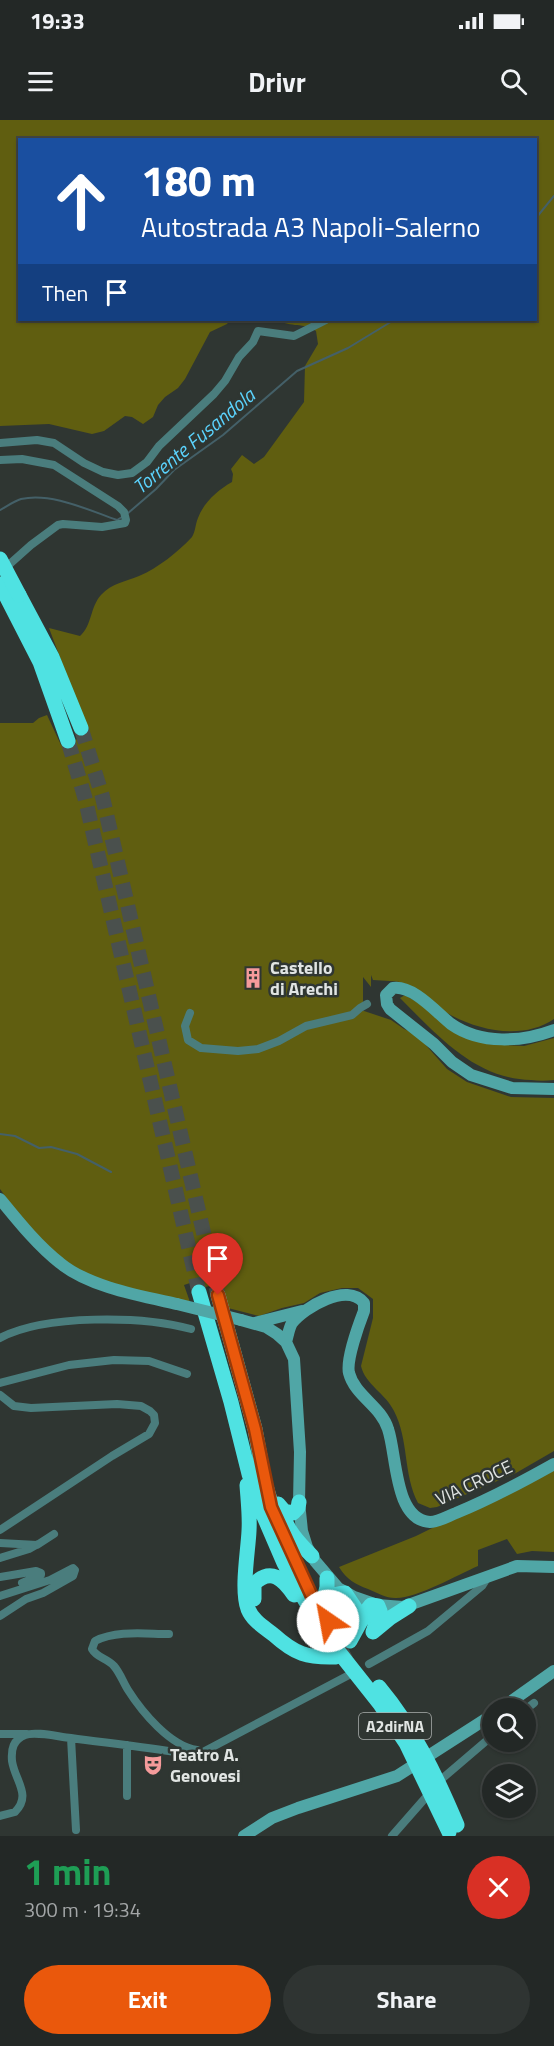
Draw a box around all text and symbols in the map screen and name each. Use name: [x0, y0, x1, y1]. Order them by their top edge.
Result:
text: 19:33: [30, 4, 85, 38]
text: Drivr: [248, 61, 306, 102]
icon: menu: [24, 65, 57, 98]
icon: search: [497, 65, 530, 98]
text: 180 m: [141, 148, 256, 212]
icon: ahead: [42, 162, 120, 240]
text: Autostrada A3 Napoli-Salerno: [141, 206, 481, 247]
text: Then: [42, 276, 88, 310]
icon: arrive: [100, 276, 133, 309]
water label: Torrente Fusandola: [126, 379, 262, 501]
place label: Castello di Arechi: [270, 954, 338, 1002]
building icon: Castello di Arechi: [241, 966, 265, 990]
pin: [192, 1233, 243, 1295]
icon: arrive: [201, 1242, 234, 1275]
street label: VIA CROCE: [431, 1453, 517, 1512]
position arrow: [296, 1589, 360, 1653]
map controls: [482, 1698, 536, 1818]
button: search: [482, 1698, 536, 1752]
road number: A2dirNA: [359, 1713, 431, 1739]
place label: Teatro A. Genovesi: [170, 1741, 241, 1789]
theatre icon: Teatro A. Genovesi: [141, 1753, 165, 1777]
button: layers: [482, 1764, 536, 1818]
text: 1 min: [24, 1844, 111, 1899]
button: close: [467, 1856, 530, 1919]
text: 300 m · 19:34: [24, 1894, 141, 1925]
button: Exit: [24, 1965, 271, 2034]
button: Share: [283, 1965, 530, 2034]

